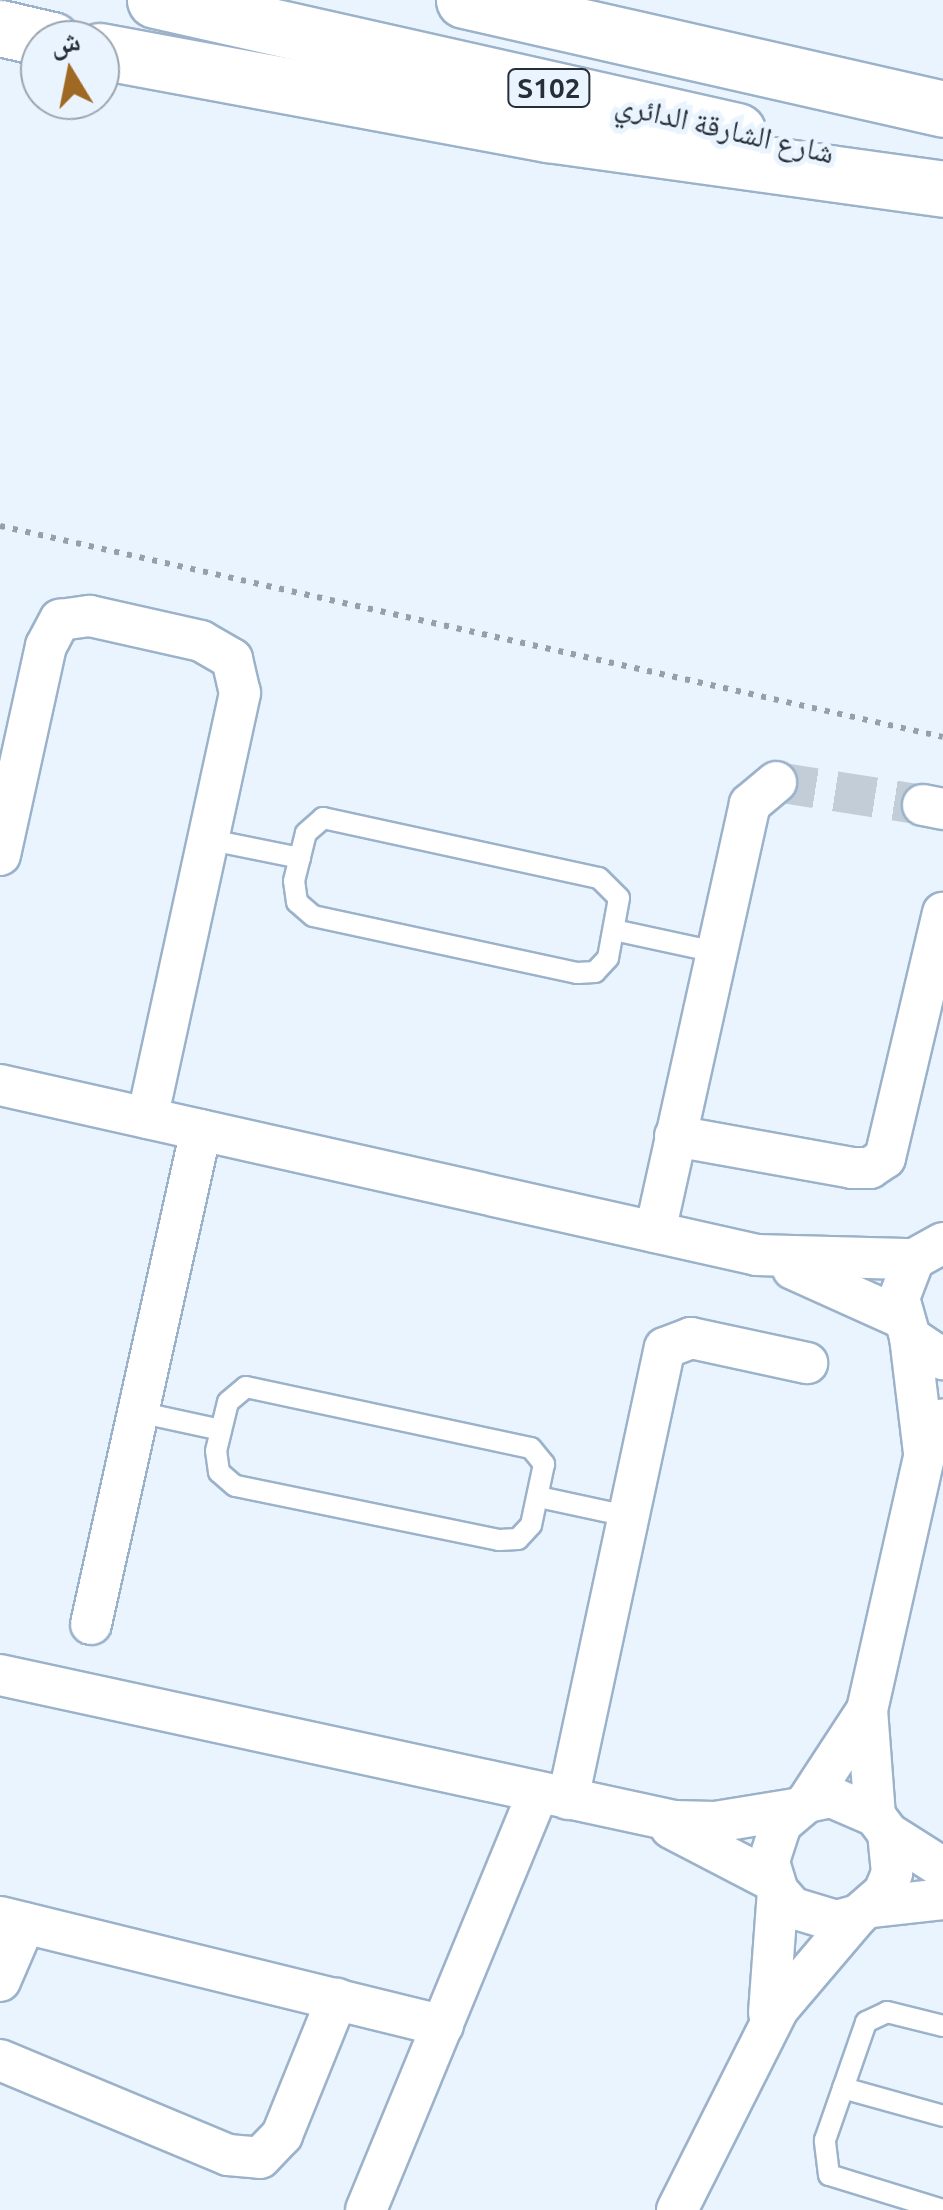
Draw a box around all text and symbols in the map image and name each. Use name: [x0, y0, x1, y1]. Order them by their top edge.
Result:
north arrow: [20, 20, 120, 120]
text: ش: [48, 24, 82, 60]
road number: S102: [506, 65, 592, 111]
street label: شارع الشارقة الدائري: [612, 85, 838, 171]

